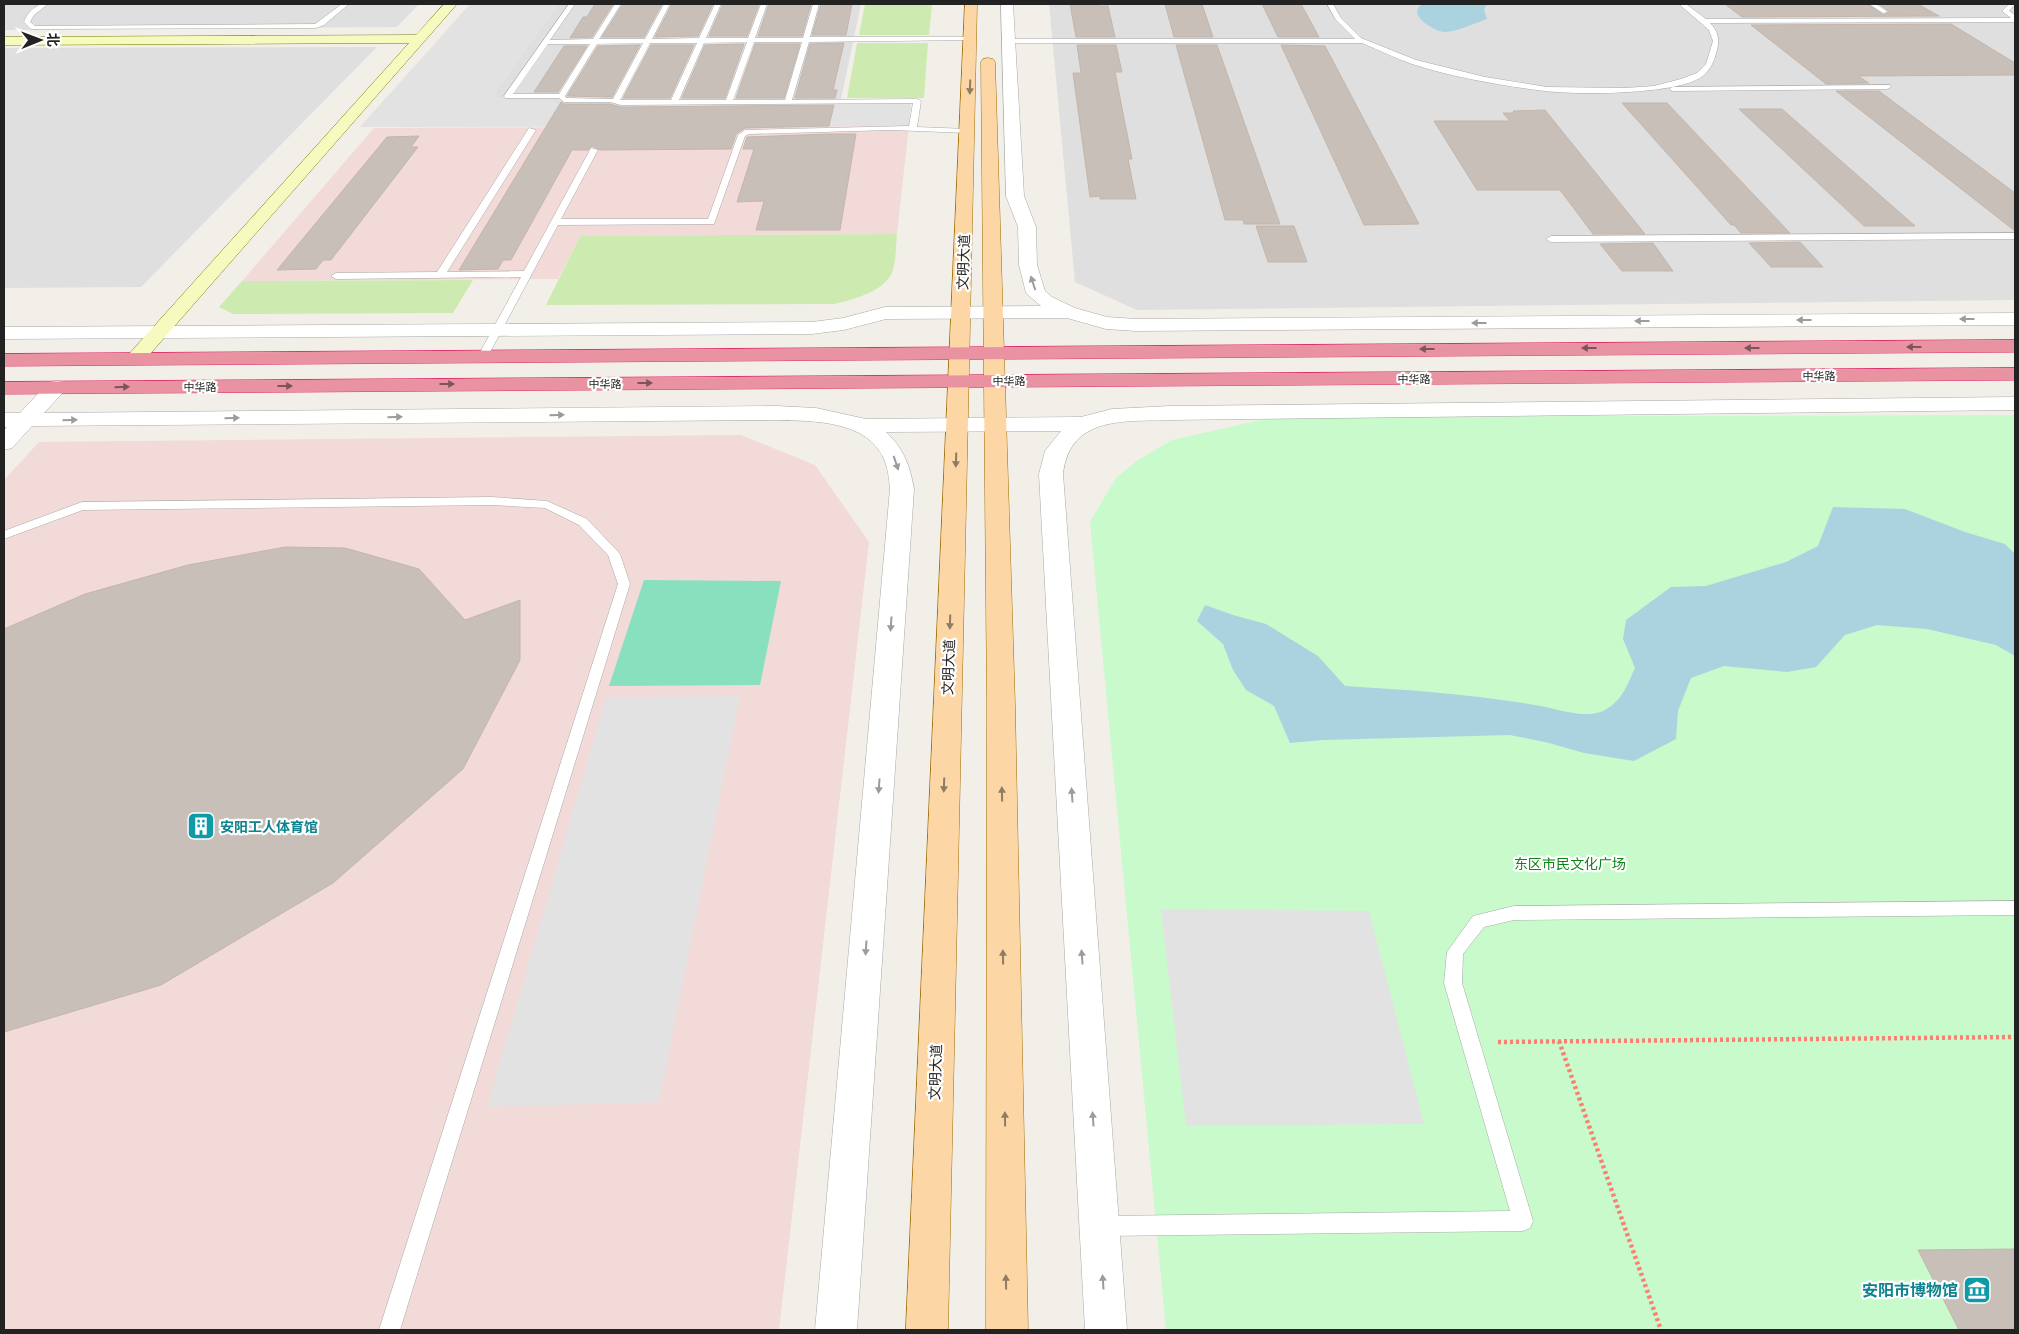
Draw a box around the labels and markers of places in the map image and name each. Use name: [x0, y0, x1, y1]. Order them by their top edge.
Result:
building icon: 安阳工人体育馆: [186, 811, 216, 841]
place label: 安阳工人体育馆: [220, 817, 318, 836]
museum icon: 安阳市博物馆: [1962, 1275, 1992, 1305]
place label: 安阳市博物馆: [1862, 1279, 1958, 1301]

